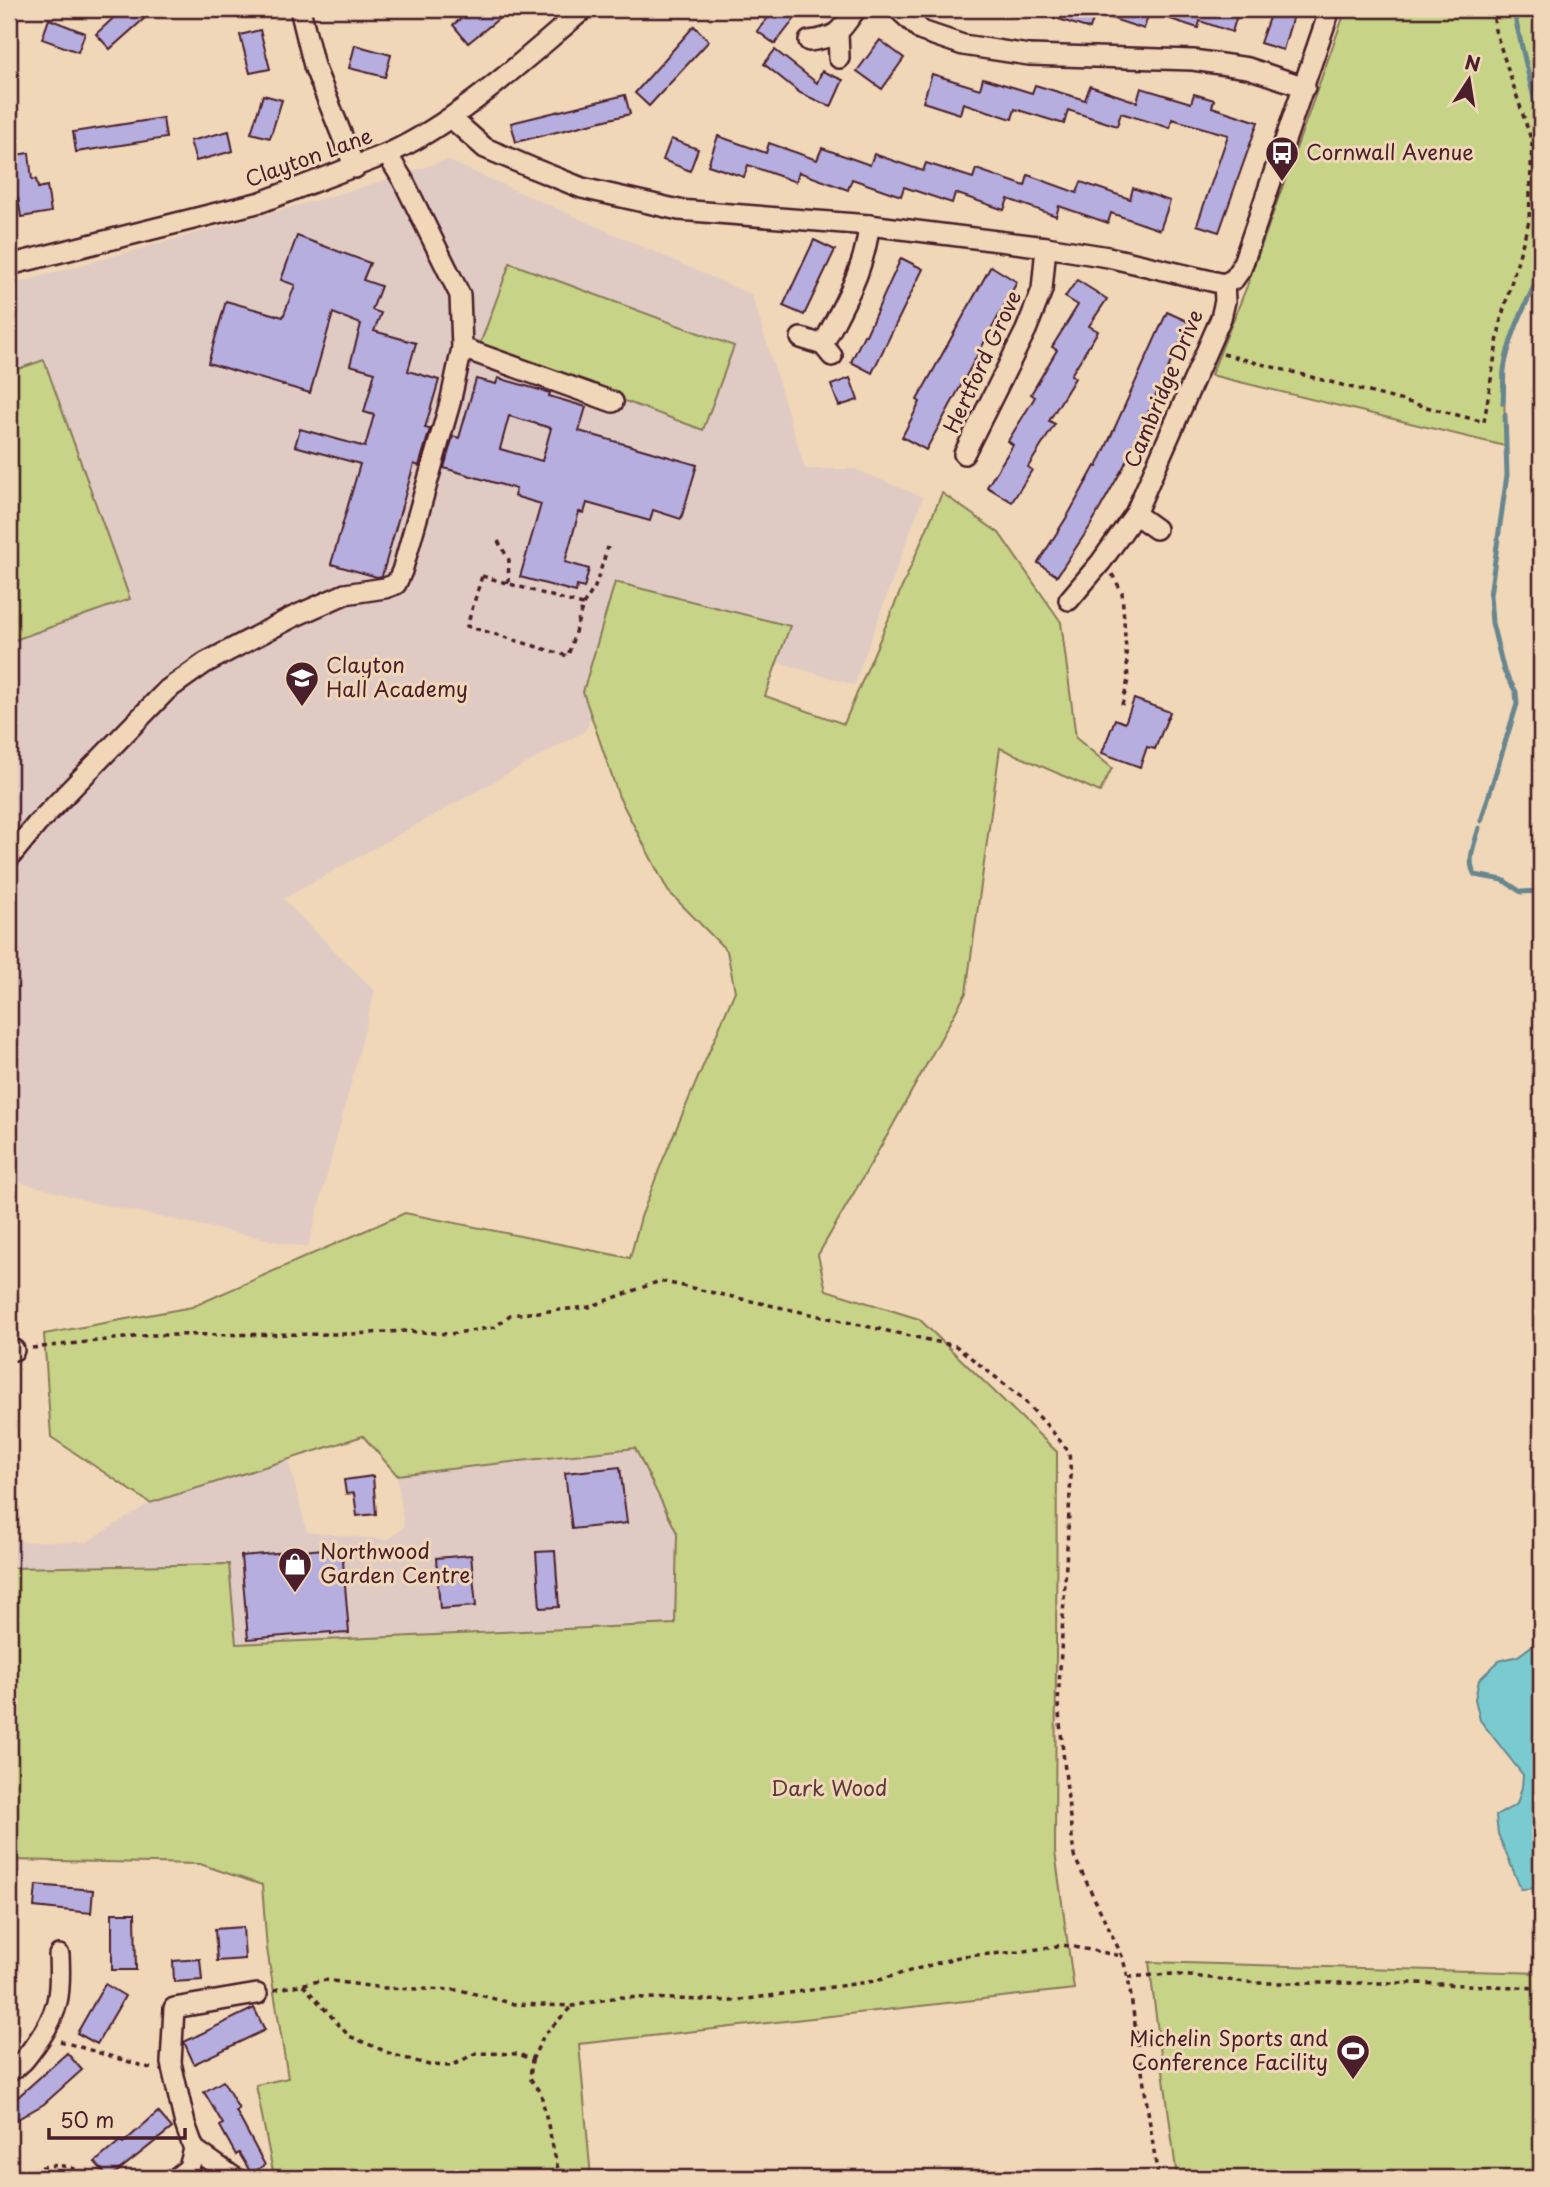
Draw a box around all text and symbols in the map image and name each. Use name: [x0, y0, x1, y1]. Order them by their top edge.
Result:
north arrow: [1434, 46, 1504, 116]
text: N: [1462, 47, 1483, 78]
street label: Clayton Lane: [240, 118, 377, 194]
bus stop icon: Cornwall Avenue: [1263, 134, 1301, 183]
place label: Cornwall Avenue: [1306, 135, 1474, 167]
street label: Hertford Grove: [934, 285, 1028, 438]
street label: Cambridge Drive: [1114, 304, 1210, 472]
place label: Clayton Hall Academy: [326, 648, 468, 704]
school or university icon: Clayton Hall Academy: [283, 659, 321, 708]
place label: Northwood Garden Centre: [320, 1534, 470, 1590]
shop icon: Northwood Garden Centre: [276, 1545, 314, 1594]
park label: Dark Wood: [771, 1771, 887, 1803]
place label: Michelin Sports and Conference Facility: [1129, 2021, 1328, 2077]
sports icon: Michelin Sports and Conference Facility: [1334, 2032, 1372, 2081]
scale bar: [49, 2096, 186, 2140]
text: 50 m: [60, 2103, 114, 2135]

